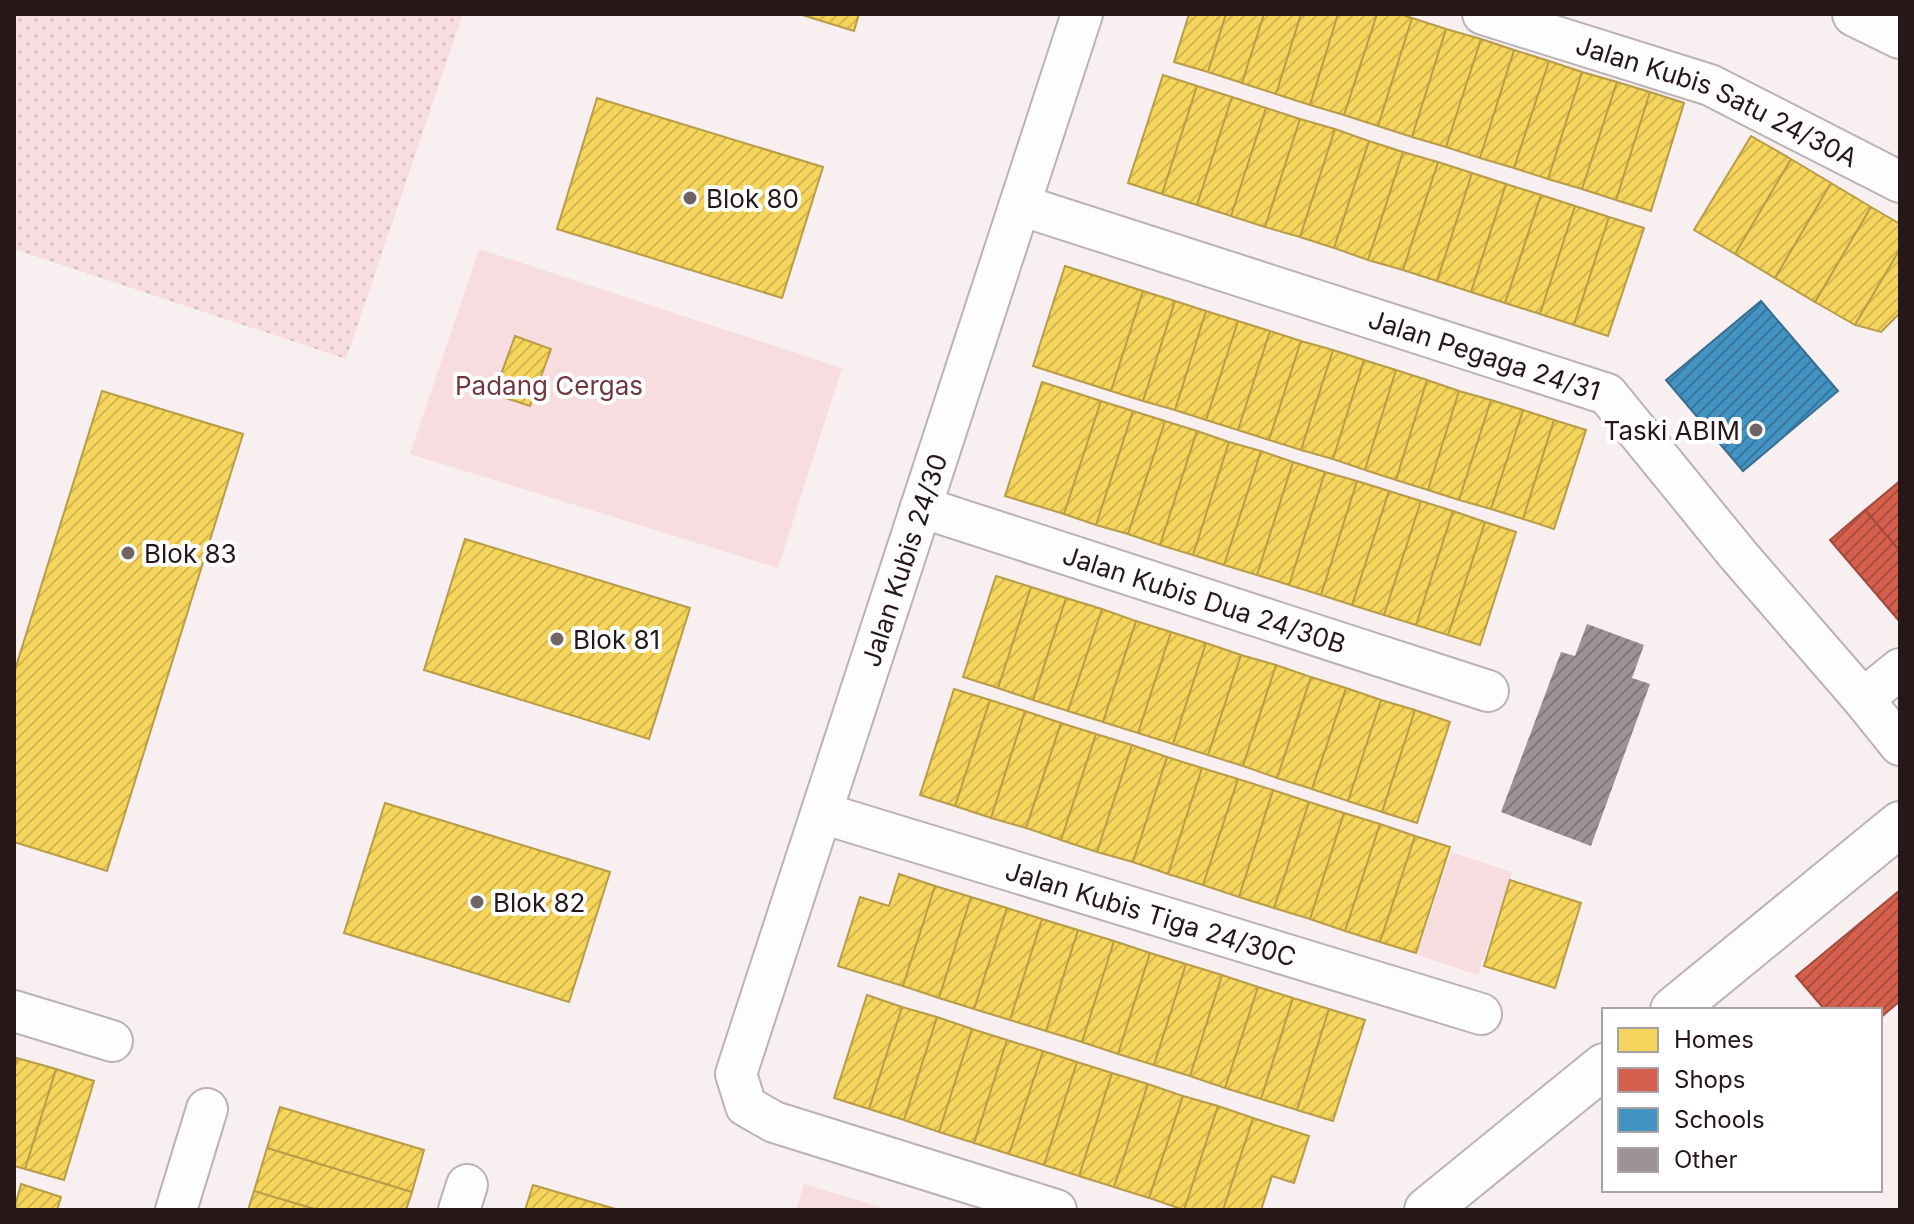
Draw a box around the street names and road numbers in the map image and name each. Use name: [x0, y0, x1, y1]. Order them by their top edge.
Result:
street label: Jalan Kubis Satu 24/30A: [1572, 29, 1863, 173]
street label: Jalan Pegaga 24/31: [1365, 303, 1604, 406]
street label: Jalan Kubis 24/30: [855, 449, 953, 670]
street label: Jalan Kubis Dua 24/30B: [1059, 539, 1350, 659]
street label: Jalan Kubis Tiga 24/30C: [1002, 854, 1300, 972]

